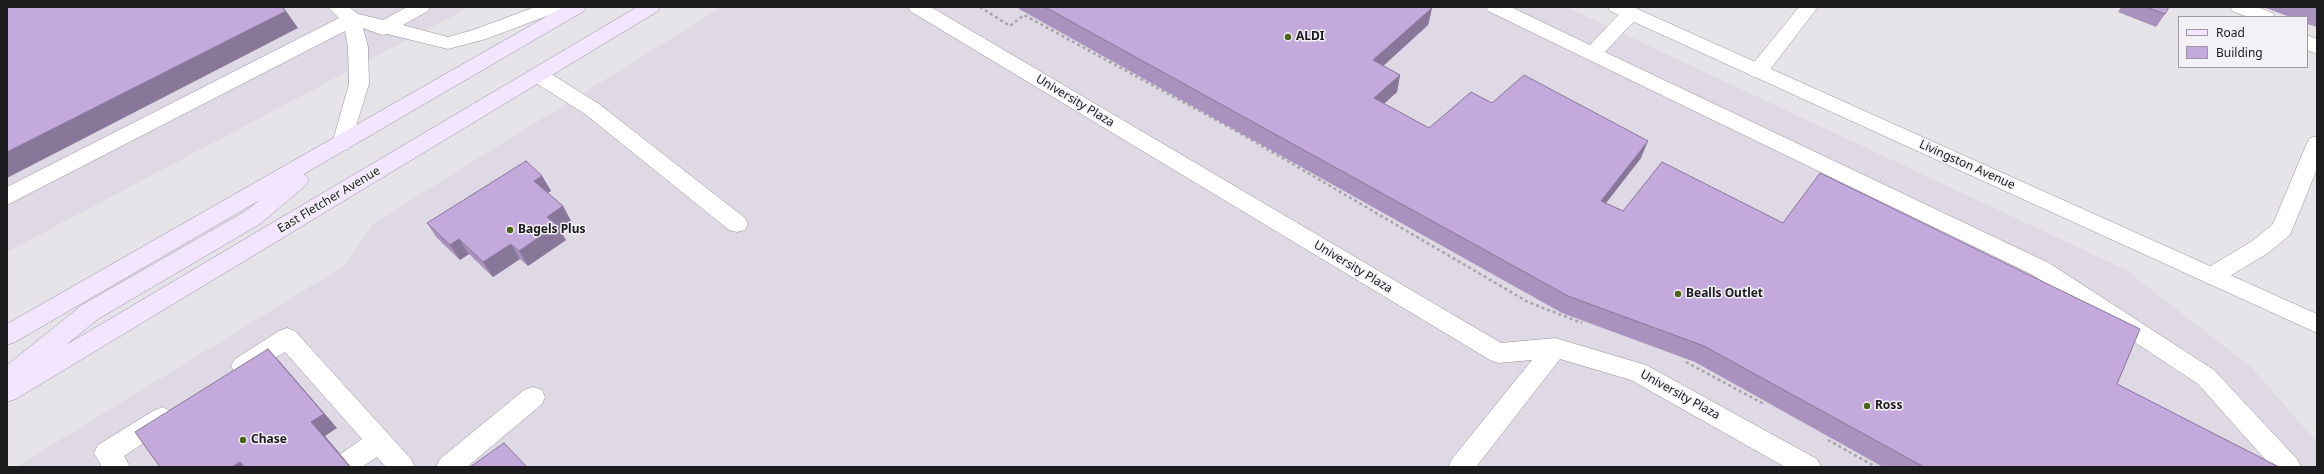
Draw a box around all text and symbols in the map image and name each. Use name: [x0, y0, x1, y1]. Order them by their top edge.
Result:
legend: [2178, 16, 2308, 68]
text: Road: [2216, 24, 2245, 41]
place label: ALDI: [1296, 30, 1324, 44]
marker: ALDI: [1283, 32, 1293, 42]
text: Building: [2216, 44, 2263, 61]
street label: University Plaza: [1033, 72, 1117, 130]
street label: Livingston Avenue: [1917, 137, 2017, 193]
street label: East Fletcher Avenue: [275, 164, 383, 236]
place label: Bagels Plus: [518, 223, 585, 237]
marker: Bagels Plus: [505, 225, 515, 235]
street label: University Plaza: [1311, 238, 1395, 296]
place label: Bealls Outlet: [1686, 287, 1763, 301]
marker: Bealls Outlet: [1673, 289, 1683, 299]
street label: University Plaza: [1638, 367, 1722, 423]
place label: Ross: [1875, 399, 1902, 413]
marker: Ross: [1862, 401, 1872, 411]
place label: Chase: [251, 433, 287, 447]
marker: Chase: [238, 435, 248, 445]

